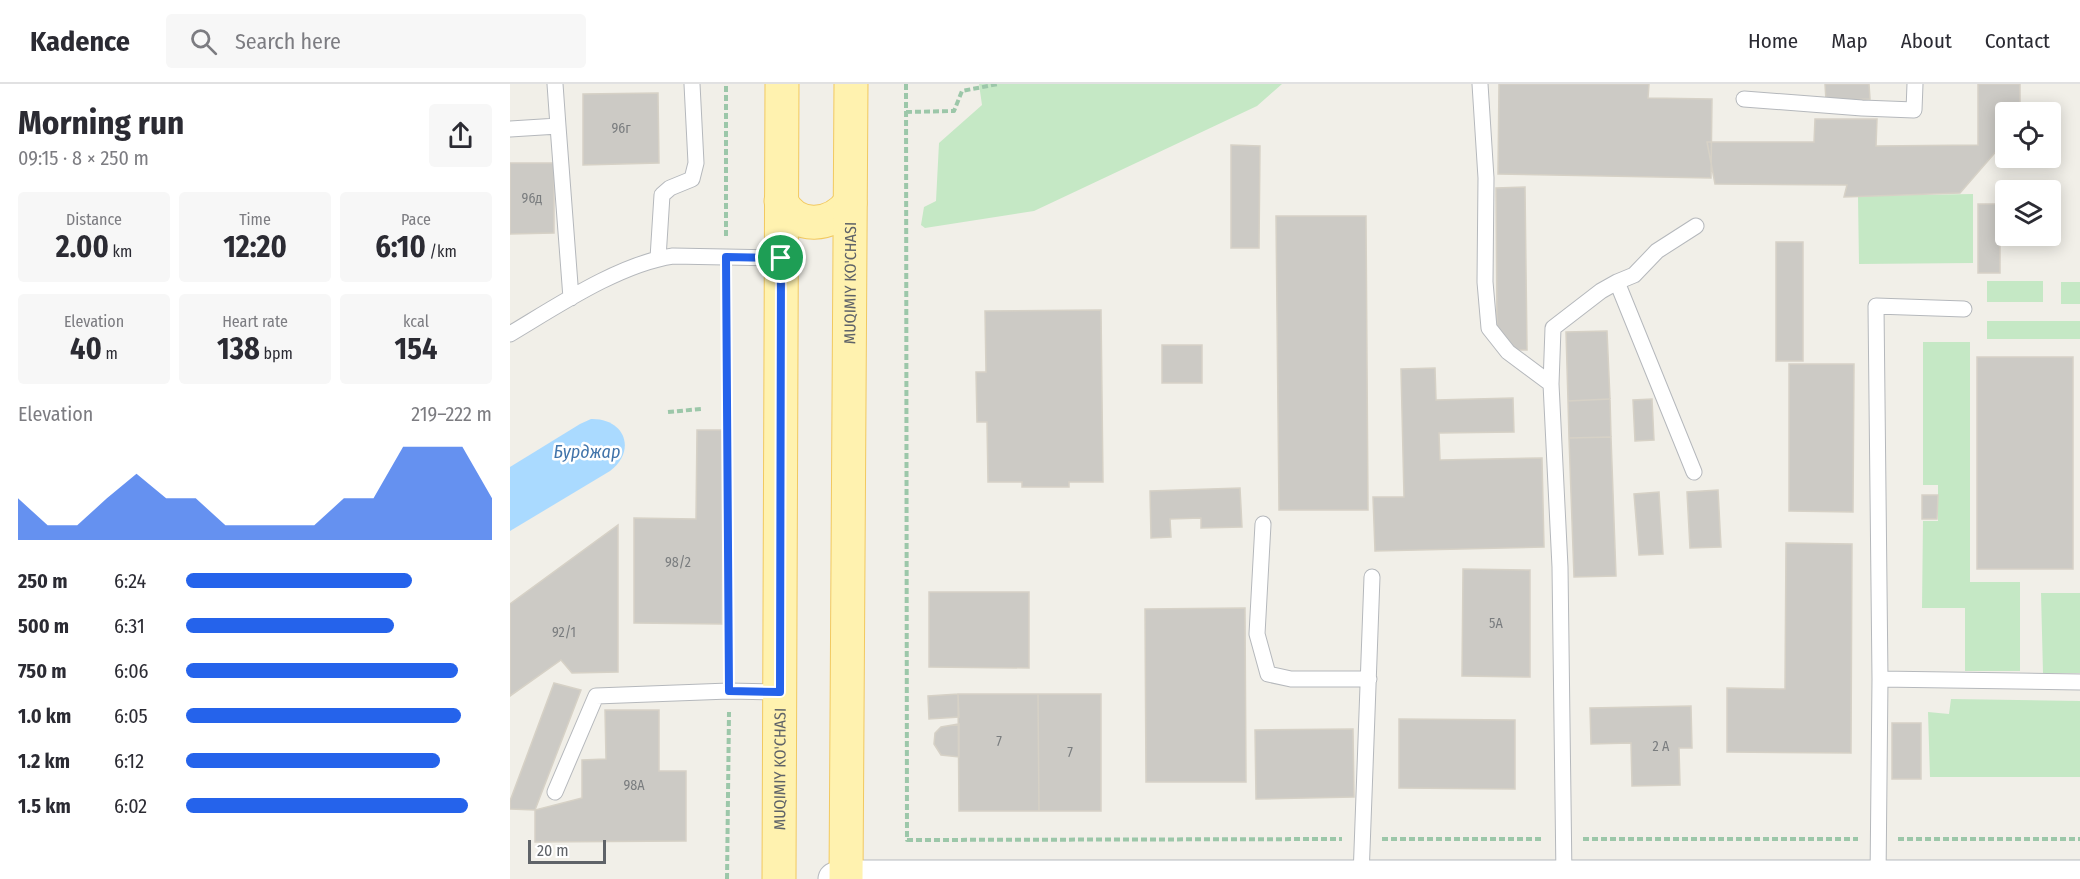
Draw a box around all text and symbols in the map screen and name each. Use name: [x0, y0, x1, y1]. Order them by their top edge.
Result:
search box: [166, 14, 586, 68]
text: Kadence: [30, 25, 130, 58]
icon: search: [187, 25, 220, 58]
text: Search here: [235, 28, 341, 55]
text: Home: [1748, 28, 1798, 54]
text: Map: [1831, 28, 1868, 54]
text: About: [1901, 28, 1952, 54]
text: Contact: [1985, 28, 2050, 54]
map controls: [1995, 102, 2061, 246]
button: locate: [1995, 102, 2061, 168]
text: Morning run: [18, 103, 184, 143]
button: share: [429, 104, 492, 167]
house number: 96г: [611, 120, 631, 137]
text: 09:15 · 8 × 250 m: [18, 146, 149, 170]
button: layers: [1995, 180, 2061, 246]
house number: 96д: [522, 190, 542, 207]
text: Distance: [66, 210, 122, 229]
text: Time: [239, 210, 271, 229]
text: Pace: [401, 210, 431, 229]
street label: MUQIMIY KO'CHASI: [840, 222, 860, 344]
text: 2.00: [56, 229, 109, 265]
text: 12:20: [223, 229, 287, 265]
text: 6:10: [375, 229, 426, 265]
pin: [755, 232, 806, 283]
icon: arrive: [764, 241, 797, 274]
text: km: [109, 242, 132, 261]
text: /km: [426, 242, 457, 261]
text: Elevation: [64, 312, 124, 331]
text: Heart rate: [222, 312, 288, 331]
text: kcal: [403, 312, 429, 331]
text: 40: [70, 331, 102, 367]
text: 138: [217, 331, 260, 367]
text: 154: [395, 331, 437, 367]
text: m: [102, 344, 118, 363]
text: bpm: [260, 344, 293, 363]
text: Elevation: [18, 402, 93, 426]
text: 219–222 m: [411, 402, 492, 426]
water label: Бурджар: [554, 441, 620, 463]
house number: 98/2: [665, 554, 691, 571]
text: 250 m: [18, 569, 67, 593]
text: 6:24: [114, 569, 146, 593]
text: 500 m: [18, 614, 69, 638]
text: 6:31: [114, 614, 145, 638]
house number: 5А: [1489, 615, 1504, 632]
house number: 92/1: [552, 624, 576, 641]
text: 750 m: [18, 659, 66, 683]
text: 6:06: [114, 659, 149, 683]
text: 1.0 km: [18, 704, 71, 728]
text: 6:05: [114, 704, 148, 728]
street label: MUQIMIY KO'CHASI: [770, 708, 790, 830]
house number: 7: [996, 733, 1002, 750]
house number: 2 A: [1653, 738, 1670, 755]
house number: 7: [1067, 744, 1073, 761]
text: 1.2 km: [18, 749, 70, 773]
text: 6:12: [114, 749, 144, 773]
house number: 98A: [623, 777, 645, 794]
text: 1.5 km: [18, 794, 71, 818]
text: 6:02: [114, 794, 147, 818]
scale bar: [528, 837, 606, 864]
text: 20 m: [537, 841, 568, 860]

